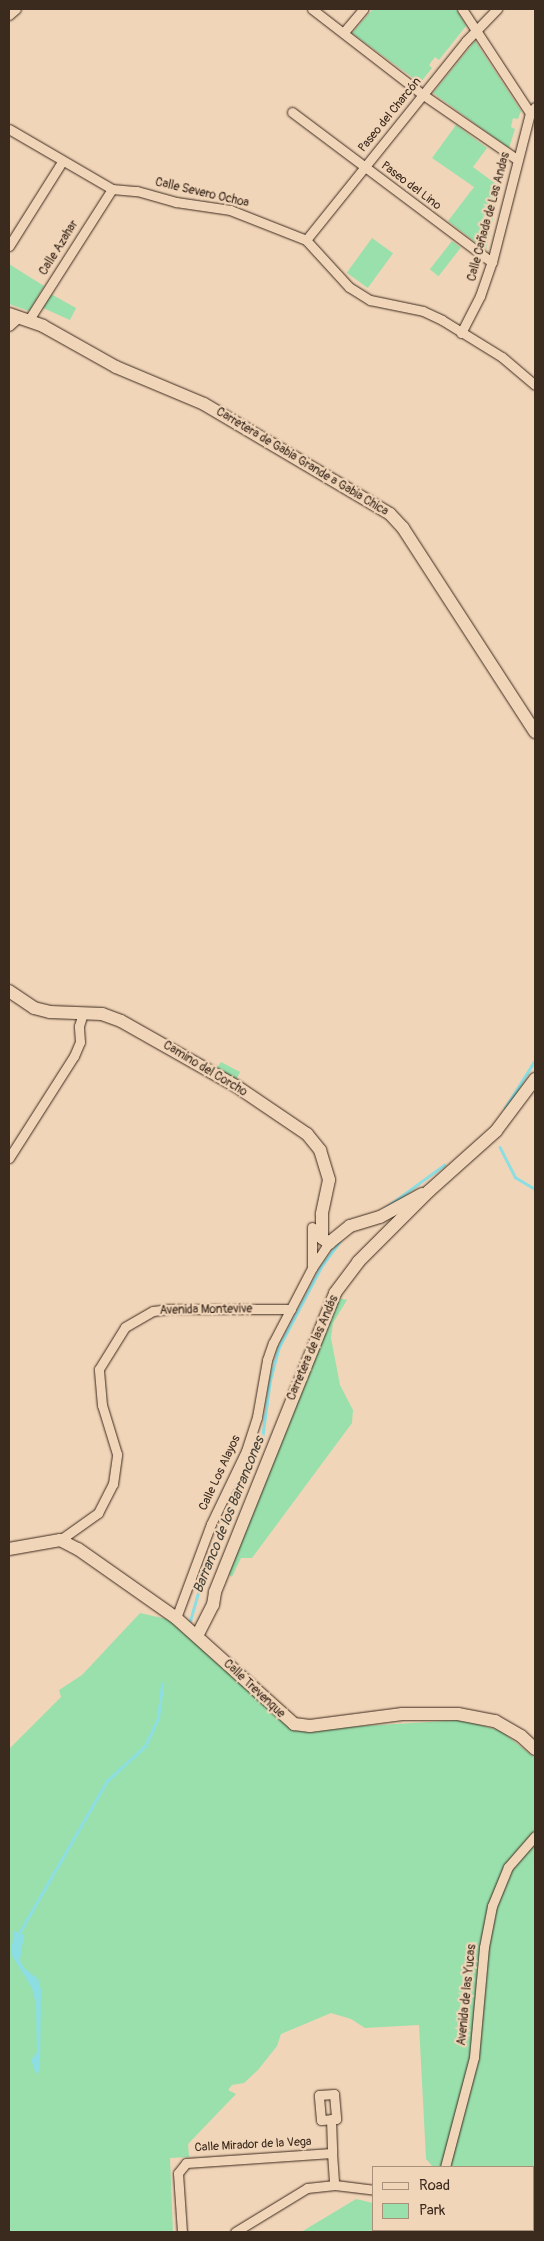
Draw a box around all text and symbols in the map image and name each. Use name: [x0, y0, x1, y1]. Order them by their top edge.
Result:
street label: Paseo del Charcón: [356, 75, 424, 155]
street label: Calle Cañada de Las Andas: [465, 151, 513, 283]
street label: Paseo del Lino: [378, 159, 444, 213]
street label: Calle Severo Ochoa: [154, 175, 250, 211]
street label: Calle Azahar: [36, 218, 82, 278]
street label: Carretera de Gabia Grande a Gabia Chica: [213, 405, 391, 519]
street label: Camino del Corcho: [160, 1038, 250, 1100]
street label: Carretera de las Andás: [284, 1293, 342, 1403]
street label: Avenida Montevive: [160, 1302, 252, 1318]
street label: Calle Los Alayos: [196, 1433, 244, 1513]
water label: Barranco de los Barrancones: [190, 1434, 268, 1596]
street label: Calle Trevenque: [220, 1657, 288, 1721]
street label: Avenida de las Yucas: [455, 1944, 479, 2046]
street label: Calle Mirador de la Vega: [194, 2135, 312, 2155]
legend: [372, 2166, 534, 2231]
text: Road: [419, 2176, 450, 2195]
text: Park: [419, 2201, 445, 2220]

